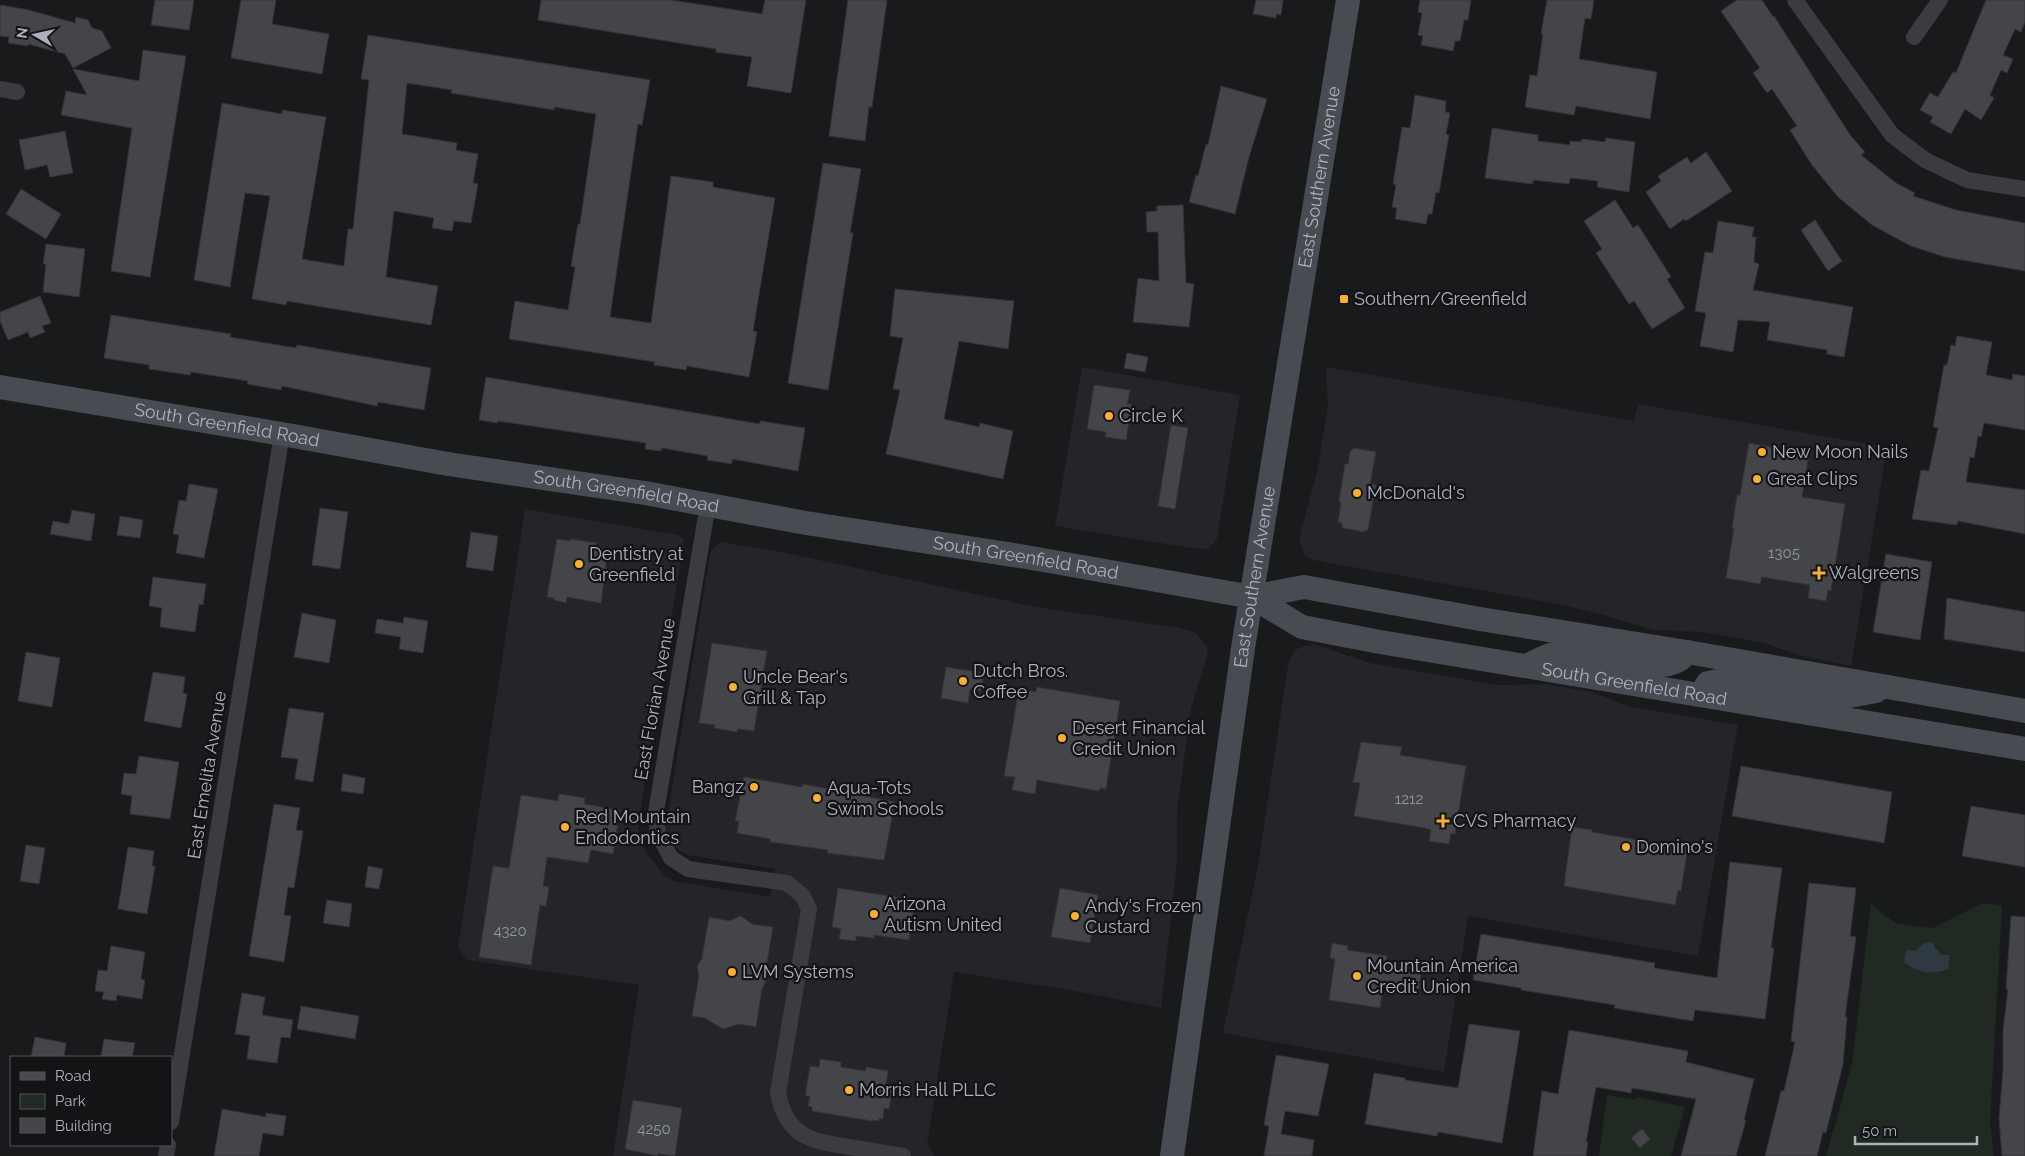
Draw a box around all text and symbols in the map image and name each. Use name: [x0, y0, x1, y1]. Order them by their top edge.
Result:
north arrow: [10, 10, 60, 60]
text: N: [13, 26, 31, 39]
street label: East Southern Avenue: [1294, 84, 1344, 269]
place label: Southern/Greenfield: [1354, 288, 1527, 309]
marker: Southern/Greenfield: [1338, 293, 1350, 305]
street label: South Greenfield Road: [133, 399, 321, 451]
place label: Circle K: [1119, 405, 1183, 426]
marker: Circle K: [1103, 410, 1115, 422]
place label: New Moon Nails: [1772, 441, 1908, 462]
marker: New Moon Nails: [1756, 446, 1768, 458]
street label: South Greenfield Road: [532, 466, 721, 517]
place label: Great Clips: [1767, 468, 1858, 489]
marker: Great Clips: [1751, 473, 1763, 485]
place label: McDonald's: [1367, 482, 1465, 503]
street label: East Southern Avenue: [1229, 484, 1279, 669]
marker: McDonald's: [1351, 487, 1363, 499]
street label: South Greenfield Road: [932, 532, 1120, 583]
place label: Dentistry at Greenfield: [589, 543, 683, 585]
house number: 1305: [1768, 544, 1800, 562]
marker: Dentistry at Greenfield: [573, 558, 585, 570]
place label: Walgreens: [1829, 562, 1919, 583]
marker: Walgreens: [1813, 567, 1825, 579]
street label: East Florian Avenue: [630, 616, 679, 781]
street label: South Greenfield Road: [1540, 658, 1728, 709]
place label: Dutch Bros. Coffee: [973, 660, 1068, 702]
place label: Uncle Bear's Grill & Tap: [743, 666, 848, 708]
marker: Dutch Bros. Coffee: [957, 675, 969, 687]
marker: Uncle Bear's Grill & Tap: [727, 681, 739, 693]
street label: East Emelita Avenue: [183, 689, 230, 860]
place label: Desert Financial Credit Union: [1072, 717, 1206, 759]
marker: Desert Financial Credit Union: [1056, 732, 1068, 744]
place label: Bangz: [692, 776, 744, 797]
place label: Aqua-Tots Swim Schools: [827, 777, 944, 819]
marker: Bangz: [748, 781, 760, 793]
house number: 1212: [1395, 790, 1423, 808]
marker: Aqua-Tots Swim Schools: [811, 792, 823, 804]
place label: Red Mountain Endodontics: [575, 806, 691, 848]
place label: CVS Pharmacy: [1453, 810, 1576, 831]
marker: CVS Pharmacy: [1437, 815, 1449, 827]
marker: Red Mountain Endodontics: [559, 821, 571, 833]
place label: Domino's: [1636, 836, 1713, 857]
marker: Domino's: [1620, 841, 1632, 853]
place label: Arizona Autism United: [884, 893, 1002, 935]
place label: Andy's Frozen Custard: [1085, 895, 1201, 937]
marker: Arizona Autism United: [868, 908, 880, 920]
marker: Andy's Frozen Custard: [1069, 910, 1081, 922]
house number: 4320: [493, 922, 527, 940]
place label: Mountain America Credit Union: [1367, 955, 1518, 997]
place label: LVM Systems: [742, 961, 854, 982]
marker: LVM Systems: [726, 966, 738, 978]
marker: Mountain America Credit Union: [1351, 970, 1363, 982]
legend: [10, 1056, 172, 1146]
text: Road: [55, 1067, 91, 1085]
place label: Morris Hall PLLC: [859, 1079, 996, 1100]
marker: Morris Hall PLLC: [843, 1084, 855, 1096]
text: Park: [55, 1092, 86, 1110]
scale bar: [1855, 1114, 1978, 1146]
text: Building: [55, 1117, 112, 1135]
house number: 4250: [637, 1120, 671, 1138]
text: 50 m: [1862, 1122, 1897, 1140]

